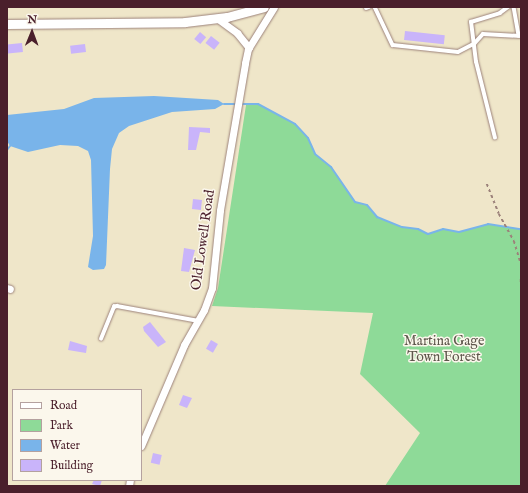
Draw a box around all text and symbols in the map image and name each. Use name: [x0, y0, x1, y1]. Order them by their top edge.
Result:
north arrow: [12, 12, 52, 52]
text: N: [27, 13, 37, 27]
street label: Old Lowell Road: [188, 189, 218, 291]
park label: Martina Gage Town Forest: [404, 333, 484, 366]
legend: [12, 389, 142, 481]
text: Road: [50, 398, 77, 413]
text: Park: [50, 418, 73, 433]
text: Water: [50, 438, 80, 453]
text: Building: [50, 458, 93, 473]

